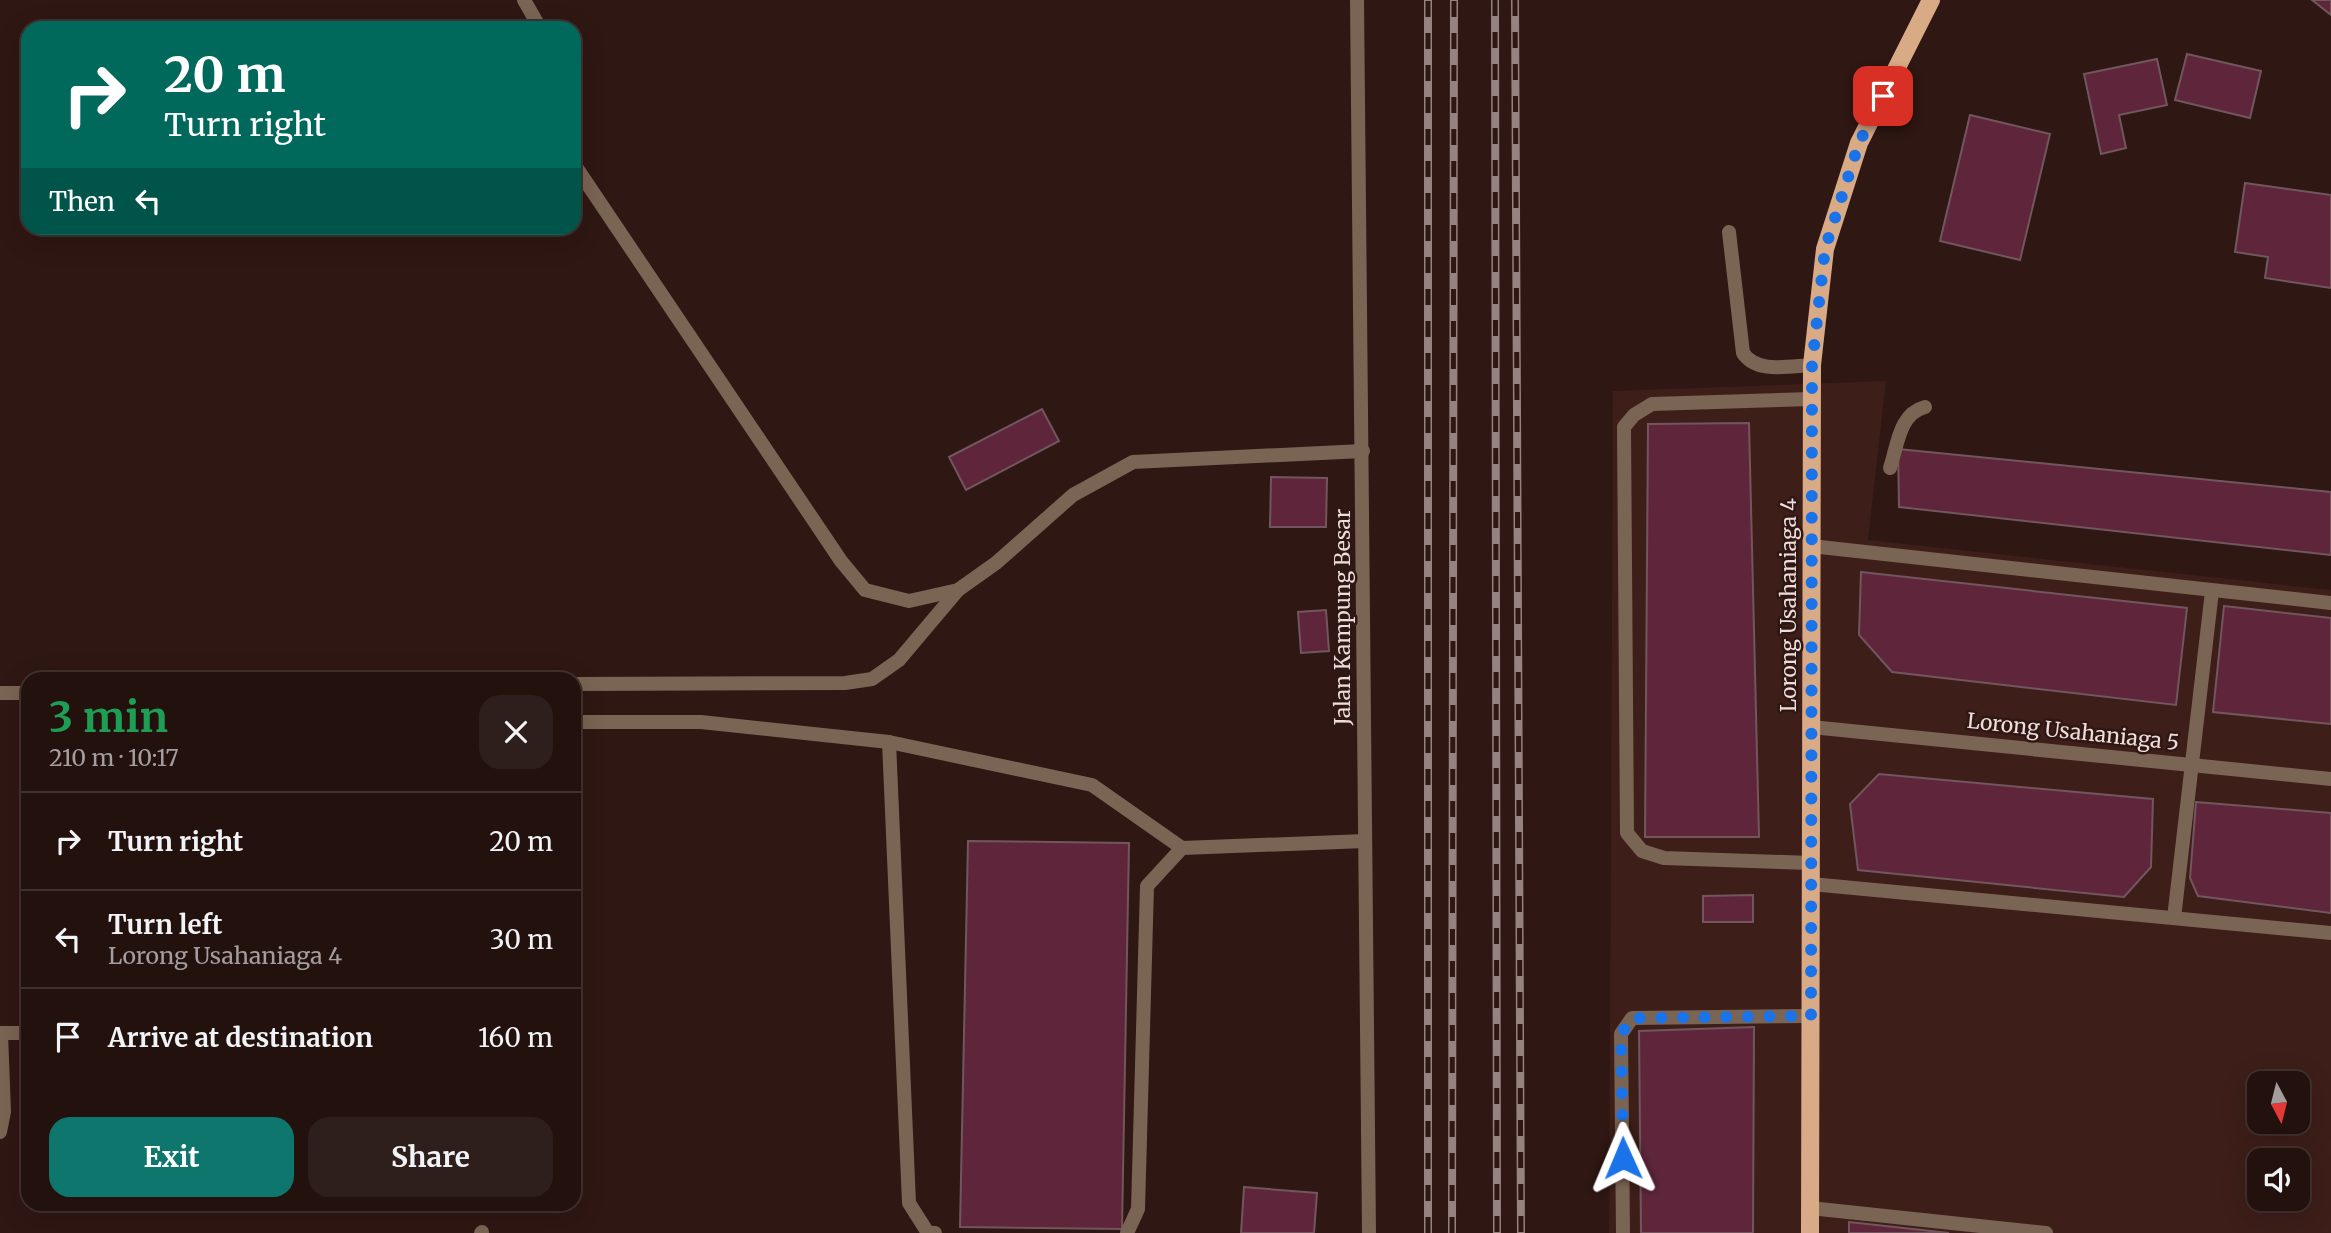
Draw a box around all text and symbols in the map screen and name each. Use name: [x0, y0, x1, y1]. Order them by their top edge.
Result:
text: 20 m: [164, 44, 285, 105]
icon: right: [49, 49, 140, 140]
pin: [1853, 66, 1913, 126]
icon: arrive: [1864, 77, 1902, 115]
text: Turn right: [164, 105, 326, 145]
icon: left: [129, 182, 167, 220]
text: Then: [49, 185, 115, 218]
street label: Lorong Usahaniaga 4: [1775, 498, 1802, 712]
street label: Jalan Kampung Besar: [1329, 509, 1356, 726]
text: 3 min: [49, 691, 168, 743]
button: close: [479, 695, 553, 769]
street label: Lorong Usahaniaga 5: [1966, 707, 2180, 756]
text: 210 m · 10:17: [49, 743, 179, 772]
icon: right: [49, 822, 87, 860]
text: Turn right: [108, 825, 243, 858]
text: 20 m: [489, 825, 553, 858]
text: Turn left: [108, 908, 222, 941]
icon: left: [49, 920, 87, 958]
text: 30 m: [490, 923, 553, 956]
text: Lorong Usahaniaga 4: [108, 941, 342, 970]
icon: arrive: [49, 1018, 87, 1056]
text: Arrive at destination: [108, 1021, 373, 1054]
text: 160 m: [478, 1021, 553, 1054]
north arrow: [2247, 1071, 2310, 1134]
map controls: [2247, 1071, 2310, 1211]
button: Exit: [49, 1117, 294, 1197]
button: Share: [308, 1117, 553, 1197]
position arrow: [1586, 1121, 1660, 1195]
button: sound: [2247, 1148, 2310, 1211]

